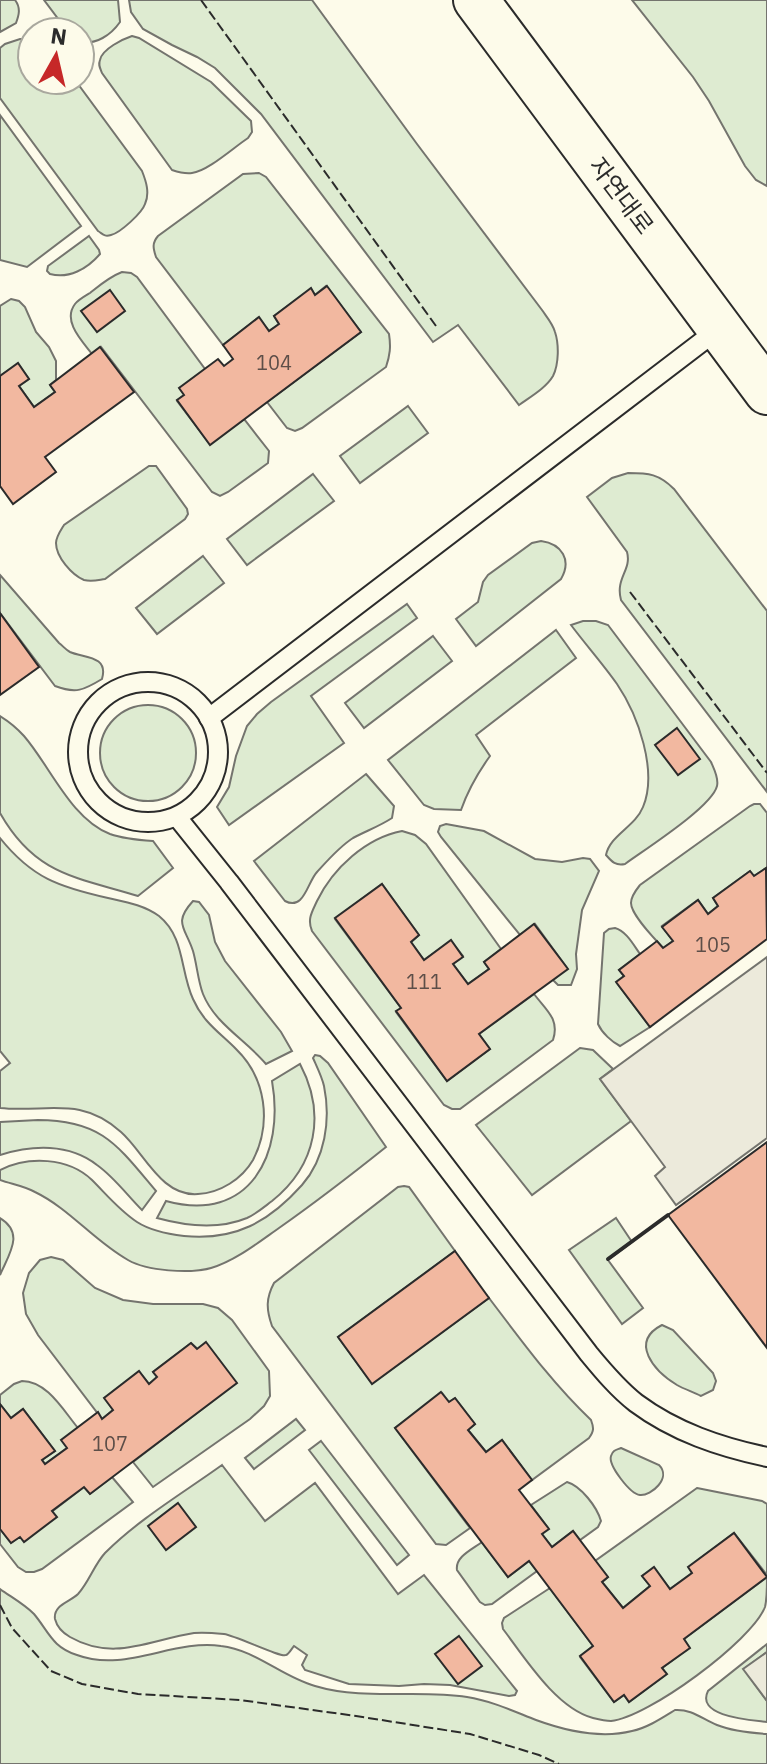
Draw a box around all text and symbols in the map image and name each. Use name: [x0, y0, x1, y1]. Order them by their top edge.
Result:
north arrow: [16, 16, 96, 96]
text: N: [49, 20, 69, 51]
street label: 자연대로: [582, 150, 661, 240]
house number: 104: [256, 349, 292, 376]
house number: 105: [695, 931, 731, 958]
house number: 111: [406, 968, 442, 995]
house number: 107: [92, 1430, 128, 1457]

